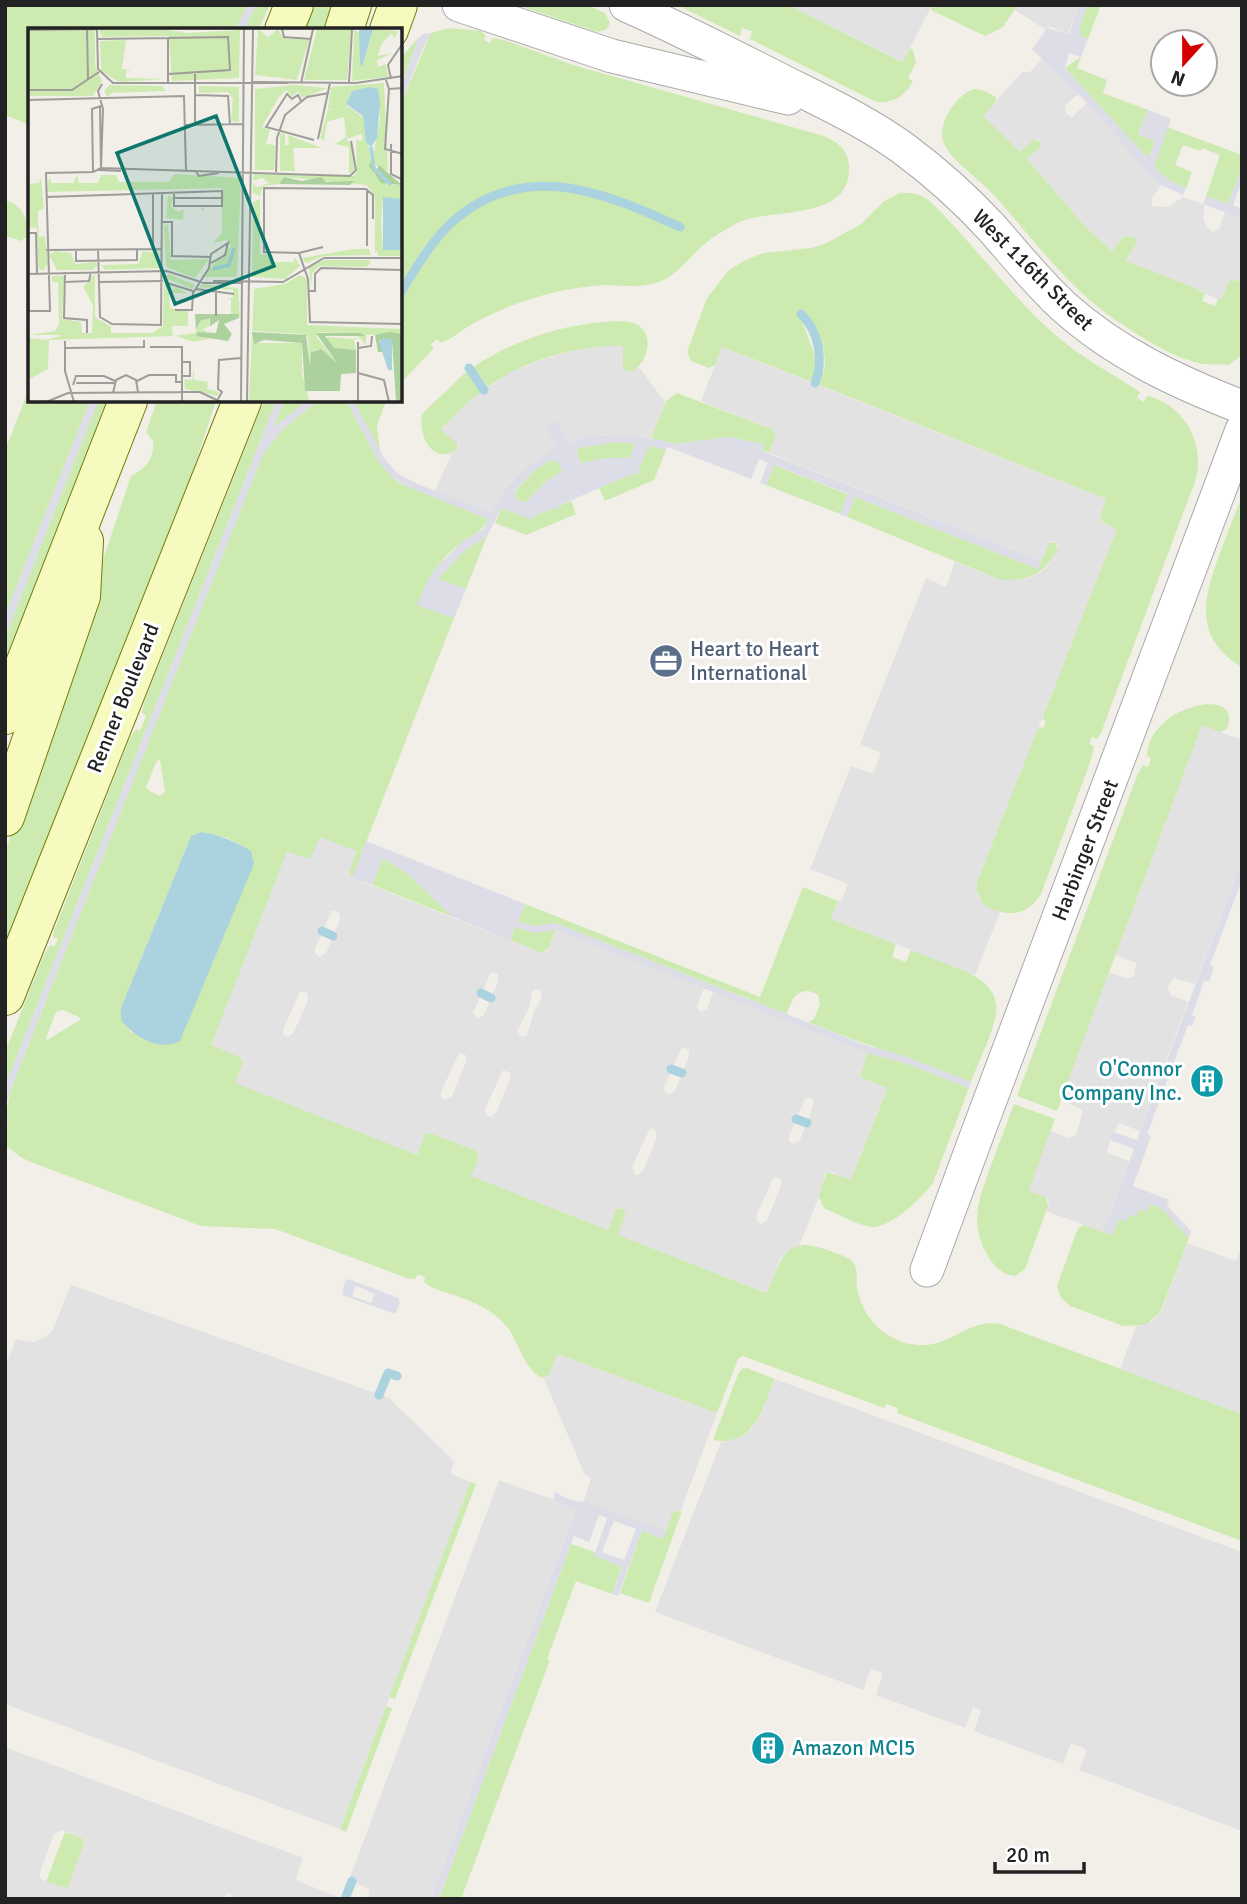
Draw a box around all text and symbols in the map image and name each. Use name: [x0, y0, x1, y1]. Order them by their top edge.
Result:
inset map: [28, 28, 402, 402]
north arrow: [1149, 28, 1219, 98]
text: N: [1168, 64, 1189, 92]
street label: West 116th Street: [967, 204, 1099, 336]
street label: Renner Boulevard: [81, 620, 165, 776]
place label: Heart to Heart International: [690, 636, 819, 686]
office icon: Heart to Heart International: [647, 642, 685, 680]
street label: Harbinger Street: [1046, 776, 1124, 924]
place label: O'Connor Company Inc.: [1061, 1056, 1182, 1106]
building icon: O'Connor Company Inc.: [1188, 1062, 1226, 1100]
building icon: Amazon MCI5: [749, 1729, 787, 1767]
place label: Amazon MCI5: [792, 1735, 915, 1761]
scale bar: [995, 1830, 1084, 1874]
text: 20 m: [1006, 1842, 1050, 1868]

